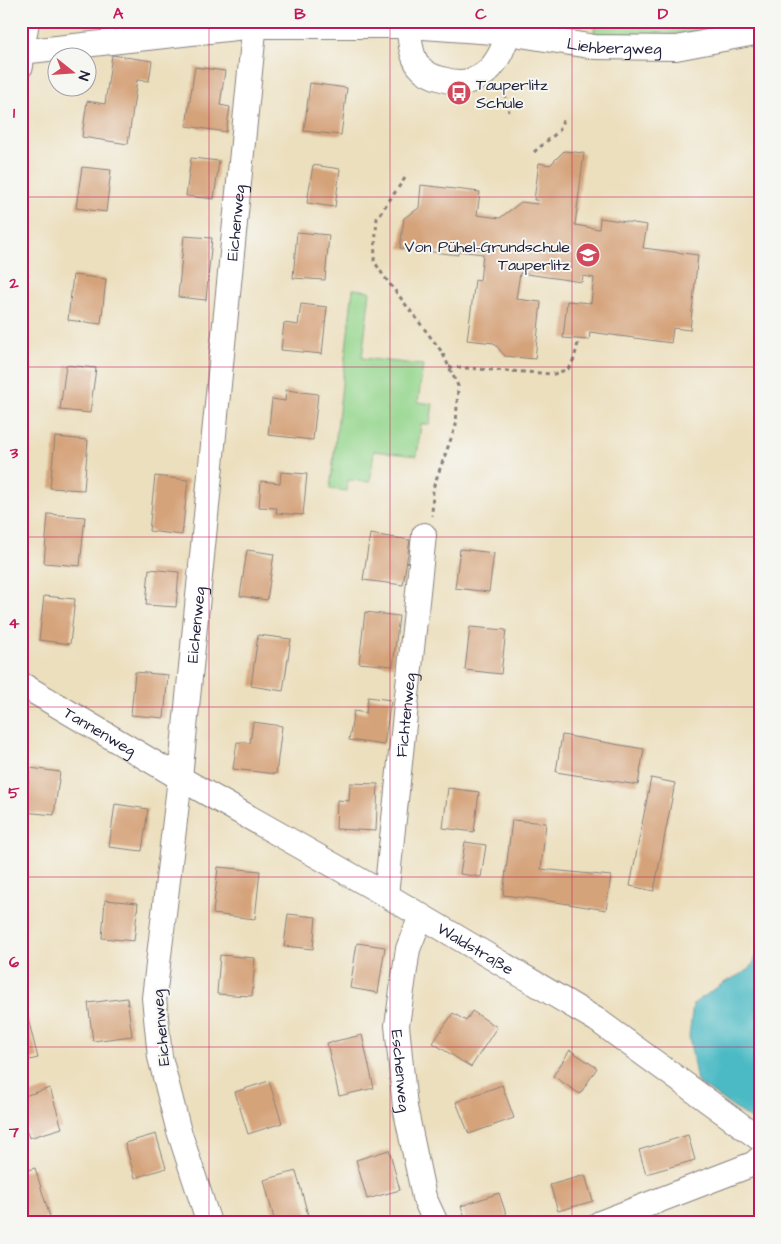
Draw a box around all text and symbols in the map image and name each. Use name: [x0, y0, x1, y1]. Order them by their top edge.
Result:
text: A: [113, 3, 124, 25]
text: B: [294, 3, 306, 25]
text: C: [475, 3, 487, 25]
text: D: [658, 3, 669, 25]
street label: Liehbergweg: [565, 33, 662, 61]
north arrow: [48, 48, 98, 98]
text: N: [73, 68, 94, 83]
place label: Tauperlitz Schule: [476, 74, 548, 114]
bus stop icon: Tauperlitz Schule: [446, 80, 472, 106]
text: 1: [13, 102, 16, 124]
street label: Eichenweg: [221, 184, 252, 262]
place label: Von Pühel-Grundschule Tauperlitz: [405, 236, 570, 276]
school or university icon: Von Pühel-Grundschule Tauperlitz: [575, 242, 601, 268]
text: 2: [8, 272, 19, 294]
text: 3: [9, 442, 19, 464]
street label: Eichenweg: [181, 586, 212, 664]
text: 4: [9, 612, 20, 634]
street label: Fichtenweg: [391, 672, 422, 758]
street label: Tannenweg: [59, 702, 140, 763]
text: 5: [8, 782, 20, 804]
street label: Waldstraße: [433, 918, 518, 980]
text: 6: [9, 951, 19, 973]
street label: Eichenweg: [147, 989, 176, 1067]
street label: Eschenweg: [386, 1029, 416, 1114]
text: 7: [8, 1121, 19, 1143]

